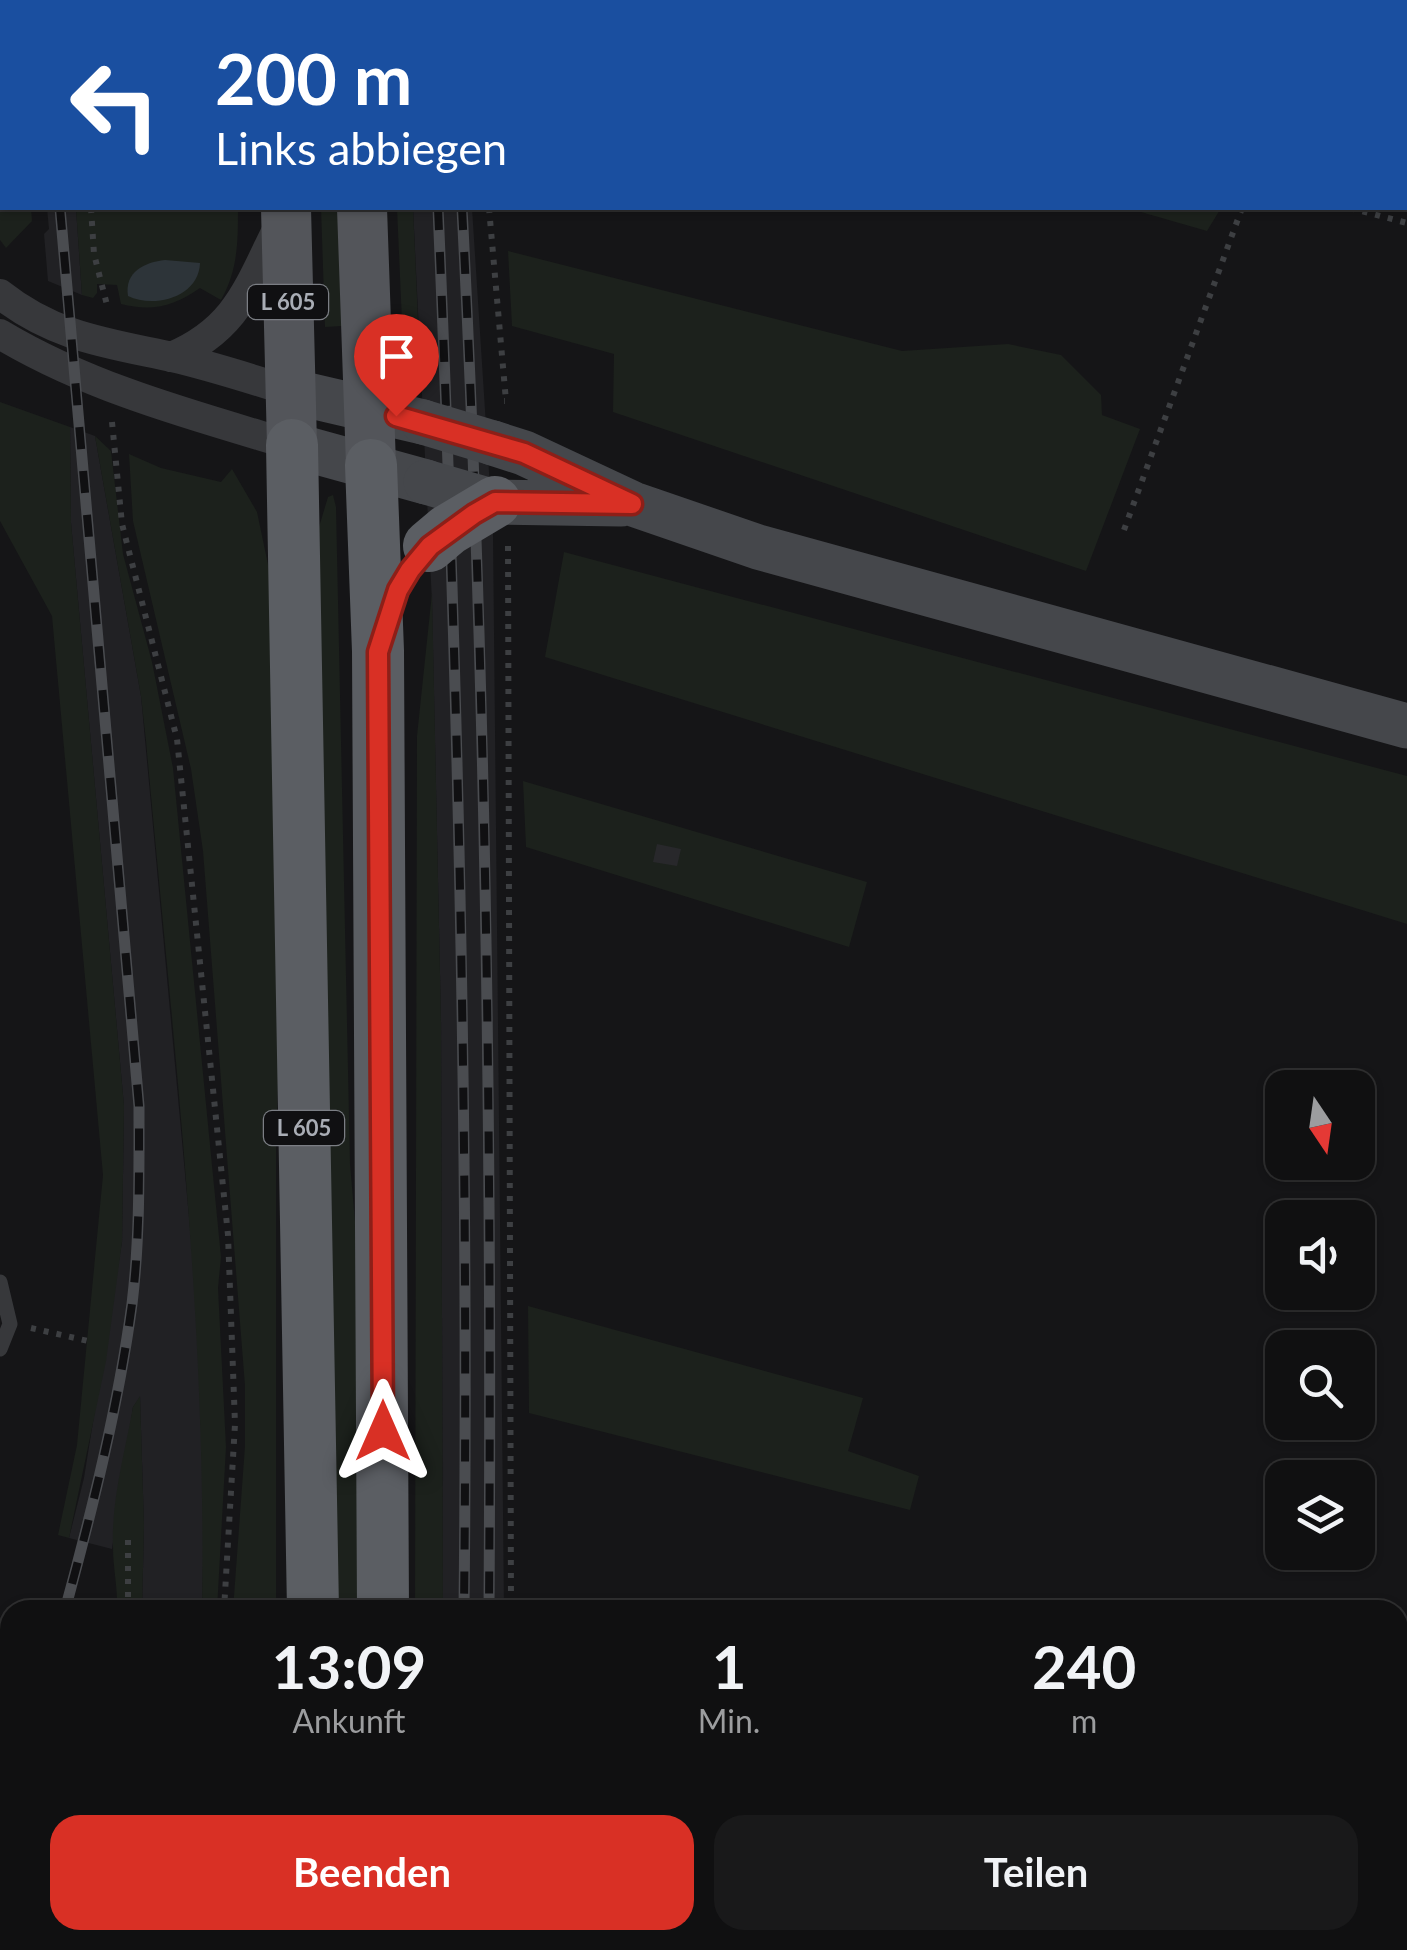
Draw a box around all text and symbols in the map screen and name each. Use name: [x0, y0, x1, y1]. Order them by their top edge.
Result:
text: 200 m: [215, 36, 412, 120]
icon: left: [50, 40, 180, 170]
text: Links abbiegen: [215, 121, 507, 175]
road number: L 605: [248, 285, 328, 319]
pin: [354, 314, 439, 417]
icon: arrive: [369, 329, 424, 384]
north arrow: [1265, 1070, 1375, 1180]
map controls: [1265, 1070, 1375, 1570]
road number: L 605: [264, 1111, 344, 1145]
button: sound: [1265, 1200, 1375, 1310]
button: search: [1265, 1330, 1375, 1440]
position arrow: [331, 1379, 435, 1483]
button: layers: [1265, 1460, 1375, 1570]
text: 13:09: [272, 1630, 426, 1702]
text: 1: [712, 1630, 747, 1702]
text: 240: [1032, 1630, 1136, 1702]
text: Ankunft: [292, 1701, 405, 1740]
text: Min.: [698, 1701, 760, 1740]
text: m: [1071, 1701, 1097, 1740]
button: Beenden: [50, 1815, 694, 1930]
button: Teilen: [714, 1815, 1358, 1930]

